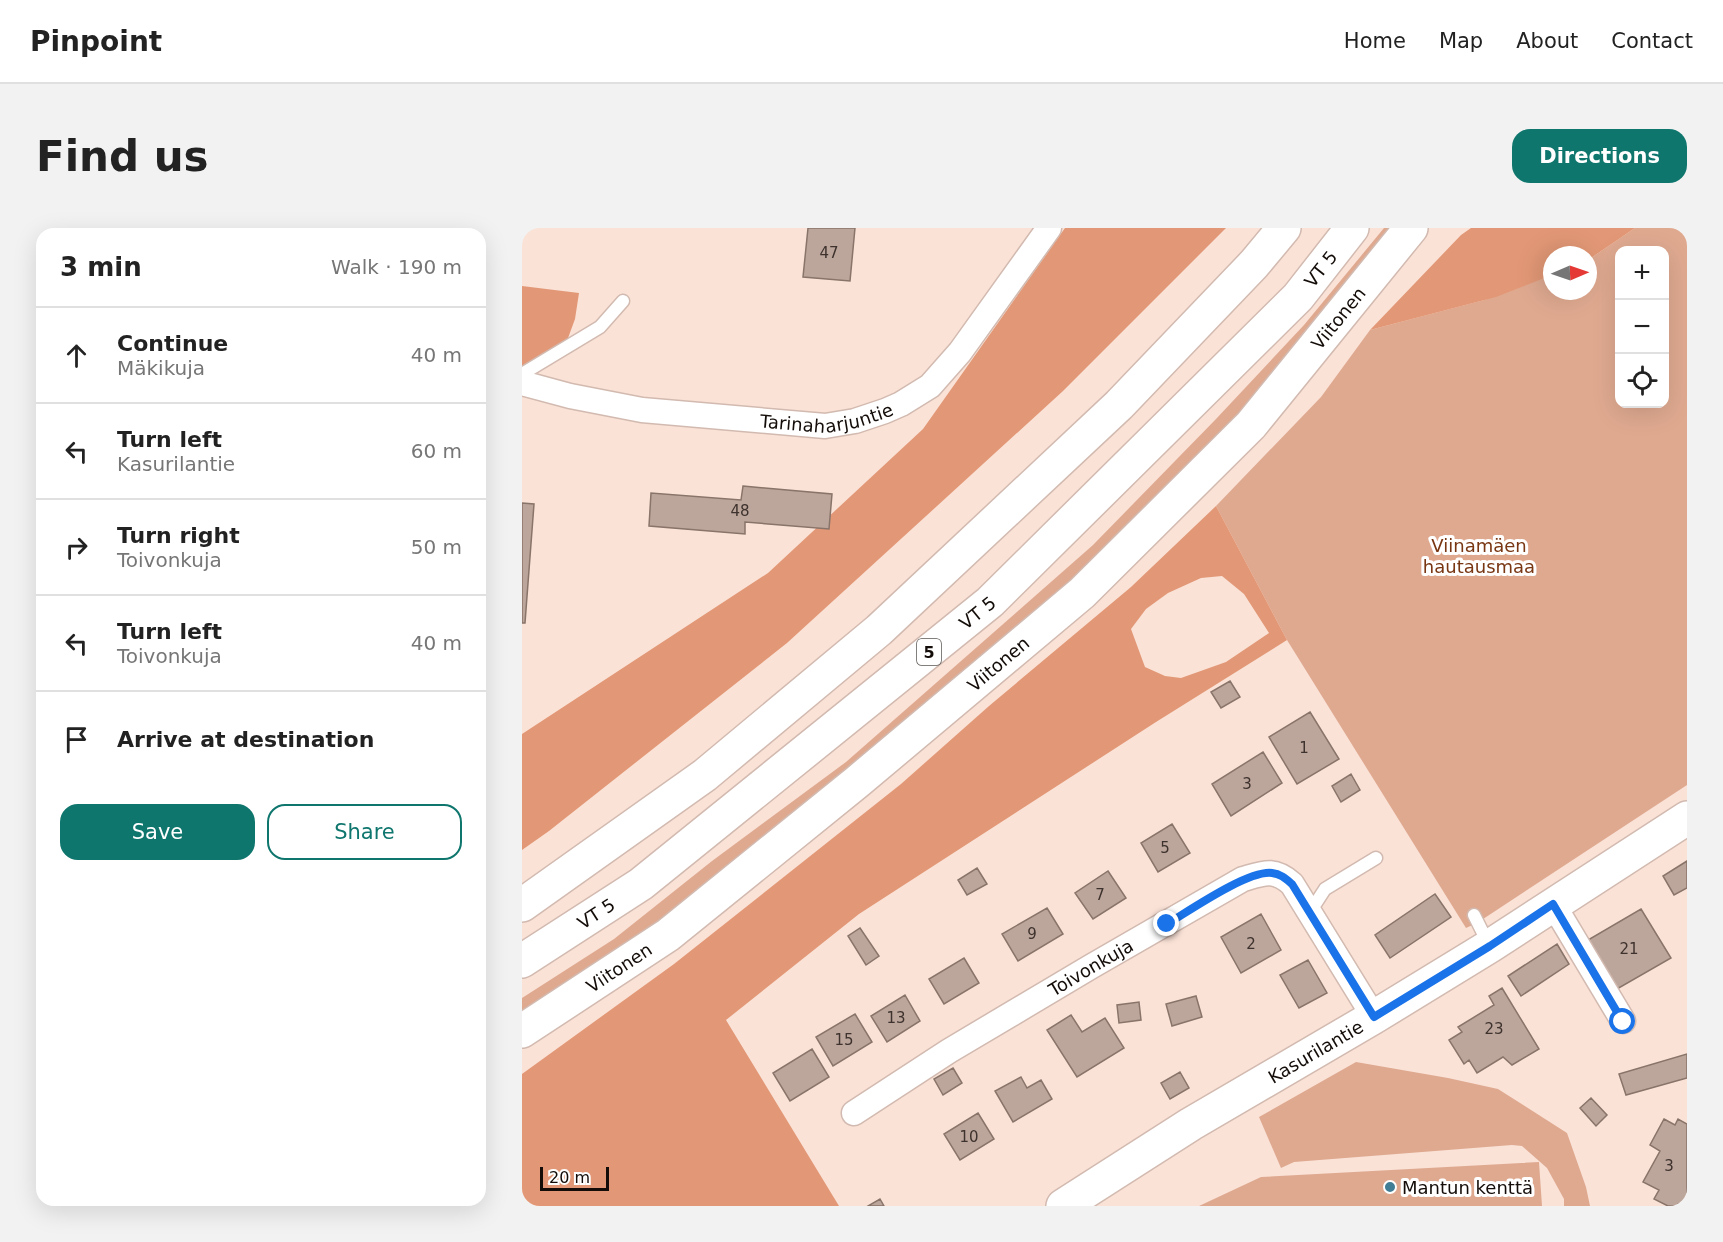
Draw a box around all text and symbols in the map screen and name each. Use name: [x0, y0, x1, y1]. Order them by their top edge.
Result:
text: Pinpoint: [30, 25, 162, 58]
text: Home: [1344, 29, 1406, 53]
text: Map: [1439, 29, 1483, 53]
text: About: [1516, 29, 1578, 53]
text: Contact: [1611, 29, 1693, 53]
button: Directions: [1512, 129, 1687, 183]
text: Find us: [36, 132, 209, 181]
house number: 47: [819, 244, 839, 262]
street label: VT 5: [1299, 246, 1341, 291]
north arrow: [1543, 246, 1597, 300]
map controls: [1615, 246, 1669, 408]
button: +: [1615, 246, 1669, 300]
text: 3 min: [60, 252, 142, 282]
text: Walk · 190 m: [331, 255, 462, 279]
street label: Viitonen: [1307, 283, 1369, 353]
button: −: [1615, 300, 1669, 354]
text: Continue: [117, 331, 228, 356]
icon: ahead: [60, 339, 93, 372]
text: 40 m: [411, 343, 462, 367]
button: locate: [1615, 354, 1669, 408]
text: Mäkikuja: [117, 356, 205, 380]
street label: Tarinaharjuntie: [758, 398, 896, 436]
text: Turn left: [117, 427, 222, 452]
icon: left: [60, 435, 93, 468]
text: 60 m: [411, 439, 462, 463]
text: Kasurilantie: [117, 452, 235, 476]
house number: 48: [730, 502, 750, 520]
text: Turn right: [117, 523, 240, 548]
icon: right: [60, 531, 93, 564]
text: 50 m: [411, 535, 462, 559]
park label: Viinamäen hautausmaa: [1423, 535, 1535, 577]
text: Toivonkuja: [117, 548, 222, 572]
street label: VT 5: [955, 591, 1000, 633]
text: Turn left: [117, 619, 222, 644]
icon: left: [60, 627, 93, 660]
text: 40 m: [411, 631, 462, 655]
street label: Viitonen: [963, 632, 1033, 695]
road number: 5: [917, 639, 941, 665]
text: Toivonkuja: [117, 644, 222, 668]
icon: arrive: [60, 723, 93, 756]
text: Arrive at destination: [117, 727, 374, 752]
house number: 1: [1299, 739, 1309, 757]
house number: 3: [1242, 775, 1252, 793]
button: Save: [60, 804, 255, 860]
button: Share: [267, 804, 462, 860]
house number: 5: [1160, 839, 1170, 857]
house number: 7: [1095, 886, 1105, 904]
street label: VT 5: [573, 893, 619, 933]
route end: [1153, 910, 1179, 936]
house number: 9: [1027, 925, 1037, 943]
street label: Toivonkuja: [1044, 934, 1137, 1001]
house number: 2: [1246, 935, 1256, 953]
street label: Viitonen: [582, 938, 656, 996]
house number: 21: [1619, 940, 1639, 958]
route start: [1609, 1008, 1635, 1034]
house number: 13: [886, 1009, 906, 1027]
street label: Kasurilantie: [1264, 1015, 1367, 1087]
house number: 23: [1484, 1020, 1504, 1038]
house number: 15: [834, 1031, 854, 1049]
house number: 10: [959, 1128, 979, 1146]
house number: 3: [1664, 1157, 1674, 1175]
scale bar: [540, 1164, 609, 1192]
text: 20 m: [549, 1168, 590, 1187]
place label: Mantun kenttä: [1402, 1177, 1533, 1198]
marker: Mantun kenttä: [1383, 1180, 1397, 1194]

